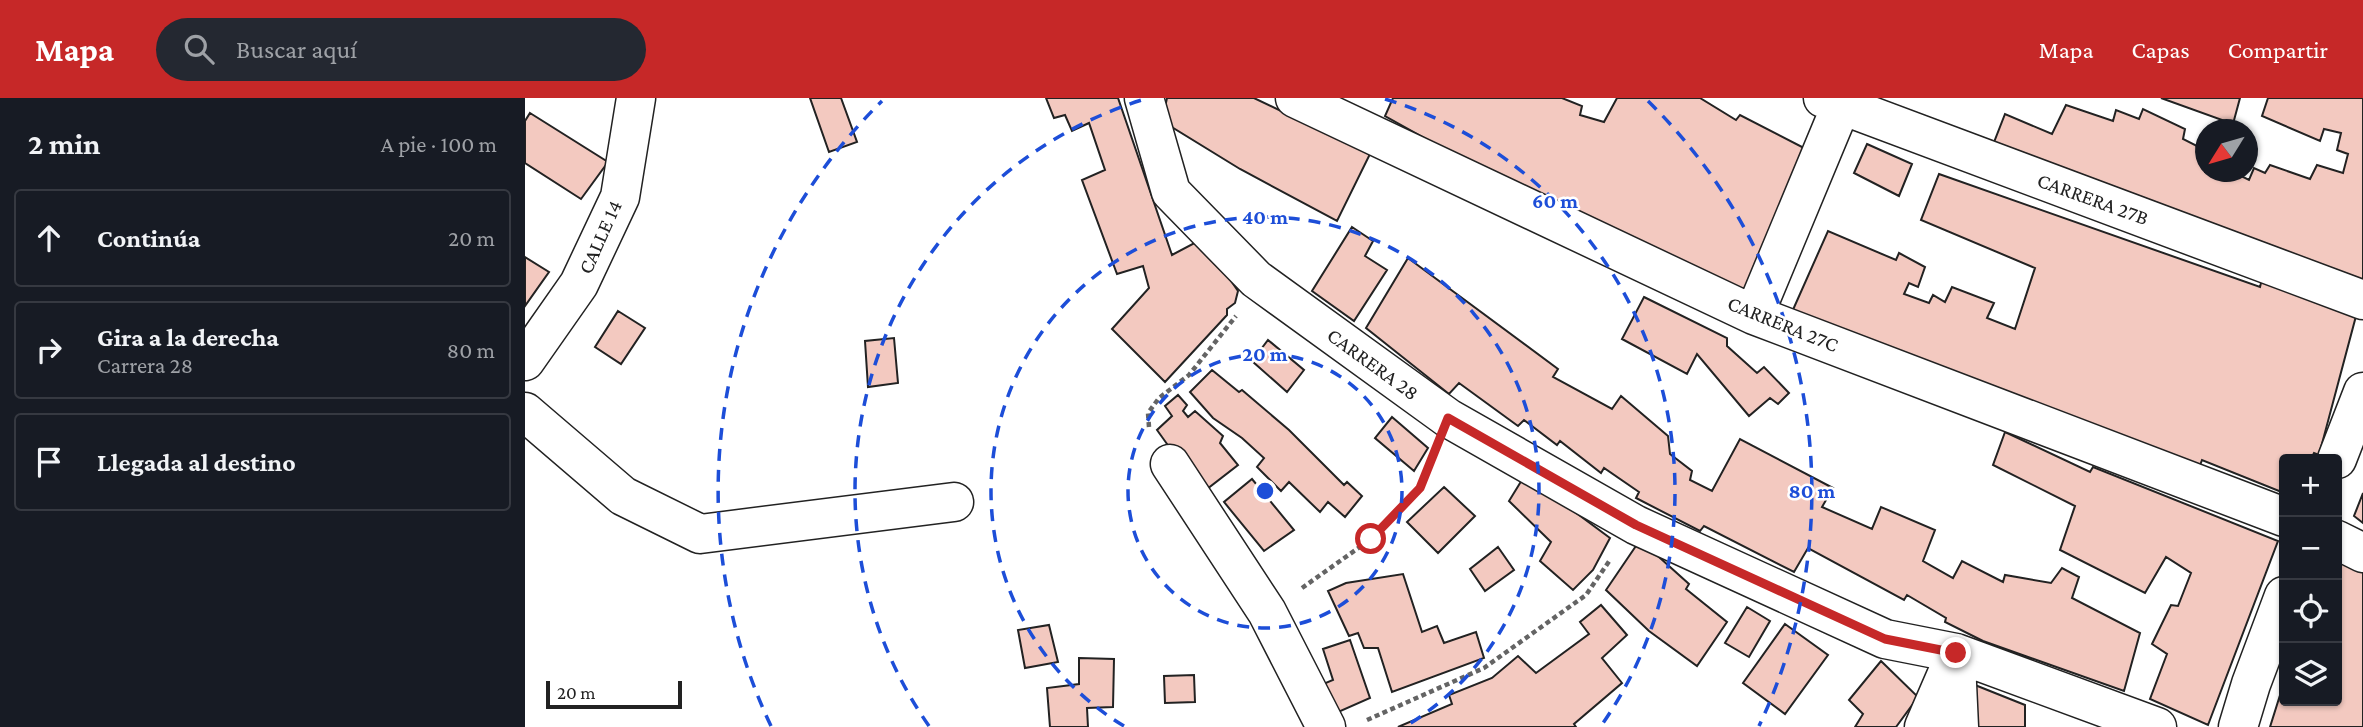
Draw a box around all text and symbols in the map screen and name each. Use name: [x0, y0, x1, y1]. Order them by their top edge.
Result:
search box: [156, 18, 646, 81]
icon: search: [180, 30, 218, 68]
text: Mapa: [35, 31, 114, 68]
text: Buscar aquí: [236, 35, 357, 64]
text: Mapa: [2039, 36, 2094, 63]
text: Capas: [2132, 36, 2190, 63]
text: Compartir: [2228, 36, 2328, 63]
north arrow: [2195, 119, 2258, 182]
text: 2 min: [28, 127, 100, 160]
text: A pie · 100 m: [381, 131, 497, 157]
street label: CARRERA 27B: [2034, 168, 2152, 230]
text: 60 m: [1532, 189, 1578, 213]
street label: CALLE 14: [573, 196, 627, 278]
text: 40 m: [1242, 205, 1288, 229]
icon: ahead: [30, 219, 68, 257]
text: Continúa: [97, 224, 200, 253]
text: 20 m: [448, 225, 495, 251]
street label: CARRERA 27C: [1724, 291, 1842, 357]
text: Gira a la derecha: [97, 323, 279, 352]
street label: CARRERA 28: [1323, 323, 1423, 405]
icon: right: [30, 331, 68, 369]
text: 80 m: [447, 337, 495, 363]
text: 20 m: [1242, 342, 1288, 366]
text: Carrera 28: [97, 352, 193, 378]
icon: arrive: [30, 443, 68, 481]
text: Llegada al destino: [97, 448, 296, 477]
map controls: [2279, 454, 2342, 706]
button: +: [2279, 454, 2342, 517]
centre of rings: [1253, 479, 1277, 503]
text: 80 m: [1789, 479, 1836, 503]
button: −: [2279, 517, 2342, 580]
route start: [1355, 523, 1386, 554]
button: locate: [2279, 580, 2342, 643]
route end: [1940, 637, 1971, 668]
button: layers: [2279, 643, 2342, 706]
scale bar: [546, 678, 683, 710]
text: 20 m: [557, 682, 596, 703]

